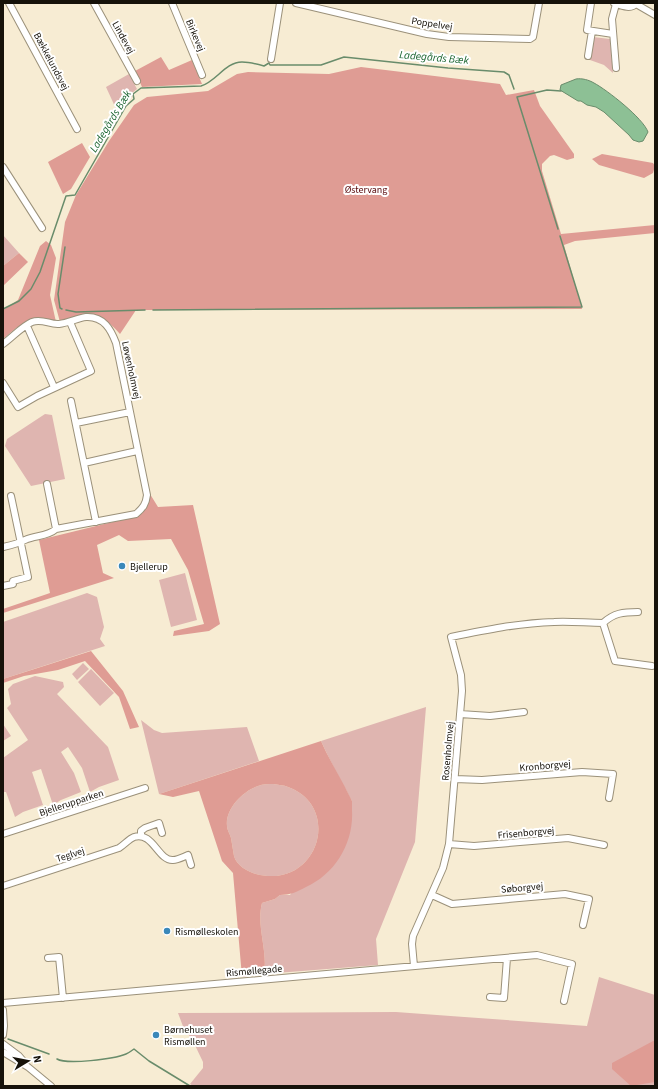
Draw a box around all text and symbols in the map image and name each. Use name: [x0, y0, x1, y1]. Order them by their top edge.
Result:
street label: Poppelvej: [410, 14, 453, 34]
street label: Birkevej: [182, 17, 208, 54]
street label: Lindevej: [108, 19, 138, 56]
street label: Bækkelundsvej: [30, 30, 72, 93]
water label: Ladegårds Bæk: [399, 47, 470, 68]
water label: Ladegårds Bæk: [86, 87, 135, 155]
park label: Østervang: [345, 183, 387, 197]
street label: Løvenholmvej: [118, 340, 144, 400]
place label: Bjellerup: [130, 560, 168, 574]
marker: Bjellerup: [117, 561, 127, 571]
street label: Rosenholmvej: [438, 721, 458, 781]
street label: Kronborgvej: [519, 757, 571, 775]
street label: Bjellerupparken: [37, 786, 105, 820]
street label: Frisenborgvej: [497, 824, 555, 842]
street label: Teglvej: [54, 844, 86, 866]
street label: Søborgvej: [500, 879, 544, 897]
place label: Rismølleskolen: [175, 925, 238, 939]
marker: Rismølleskolen: [162, 926, 172, 936]
street label: Rismøllegade: [225, 962, 283, 980]
place label: Børnehuset Rismøllen: [164, 1023, 213, 1049]
marker: Børnehuset Rismøllen: [151, 1030, 161, 1040]
north arrow: [8, 1041, 48, 1081]
text: N: [29, 1054, 45, 1064]

